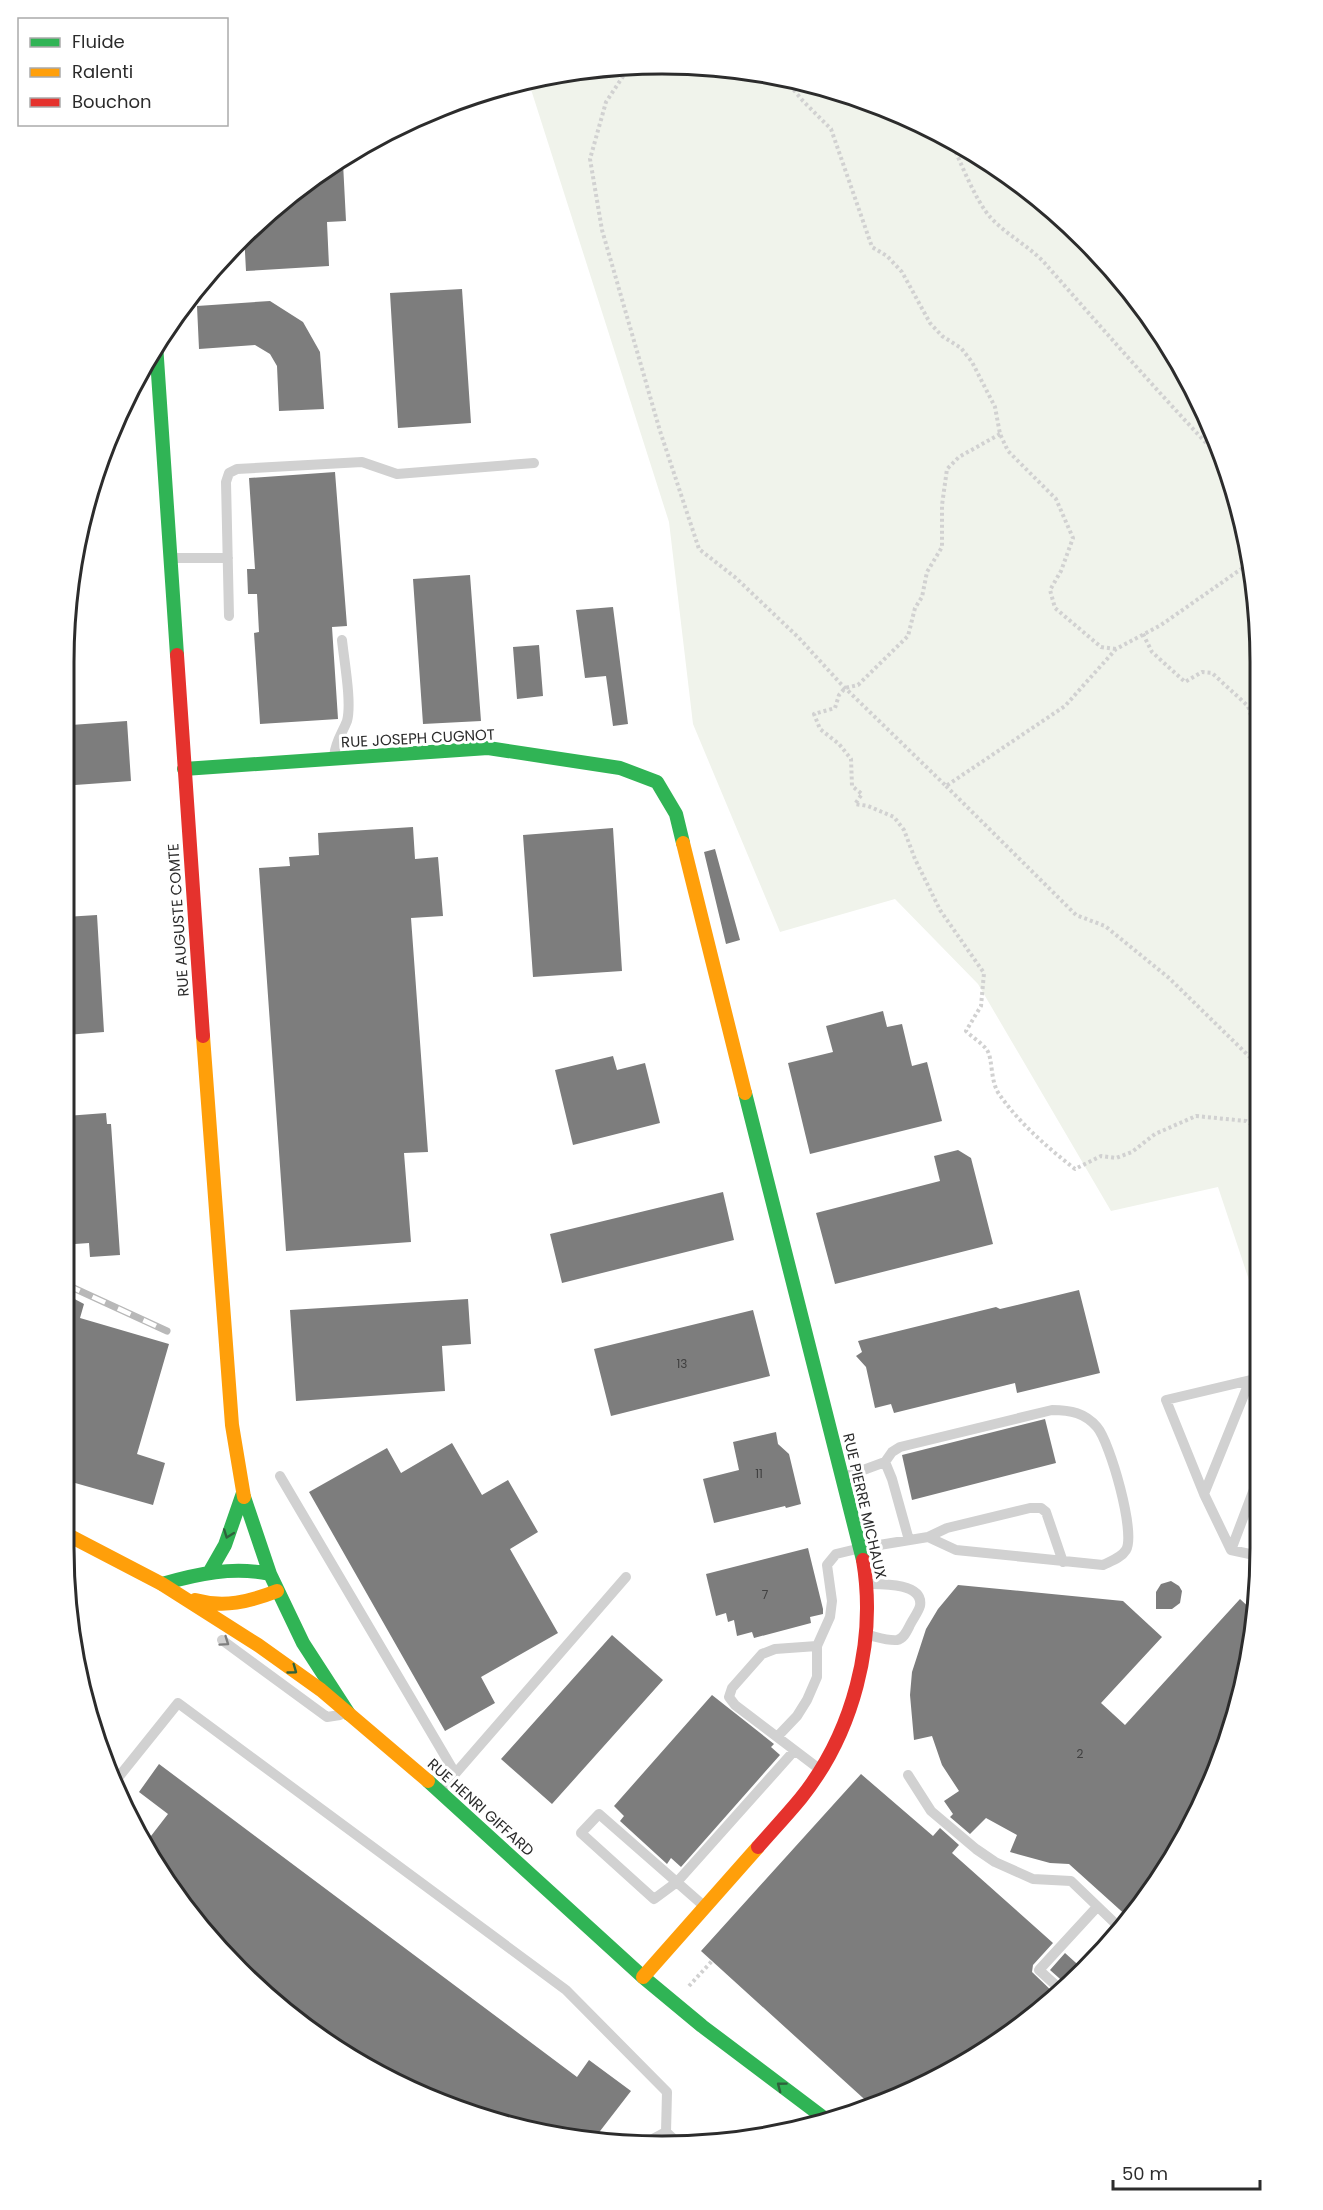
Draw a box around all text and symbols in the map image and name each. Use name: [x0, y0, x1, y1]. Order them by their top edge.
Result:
legend: [18, 18, 228, 126]
text: Fluide: [72, 29, 125, 54]
text: Ralenti: [72, 59, 133, 84]
text: Bouchon: [72, 89, 152, 114]
street label: RUE JOSEPH CUGNOT: [341, 723, 495, 753]
street label: RUE AUGUSTE COMTE: [162, 843, 194, 997]
house number: 13: [677, 1355, 687, 1372]
street label: RUE PIERRE MICHAUX: [838, 1431, 892, 1581]
house number: 11: [755, 1465, 763, 1482]
one-way arrow: [223, 1529, 236, 1539]
house number: 7: [762, 1586, 769, 1603]
one-way arrow: [219, 1635, 230, 1646]
one-way arrow: [287, 1663, 298, 1674]
house number: 2: [1077, 1745, 1084, 1762]
street label: RUE HENRI GIFFARD: [423, 1753, 539, 1861]
one-way arrow: [777, 2082, 788, 2093]
scale bar: [1113, 2153, 1260, 2191]
text: 50 m: [1122, 2161, 1168, 2186]

